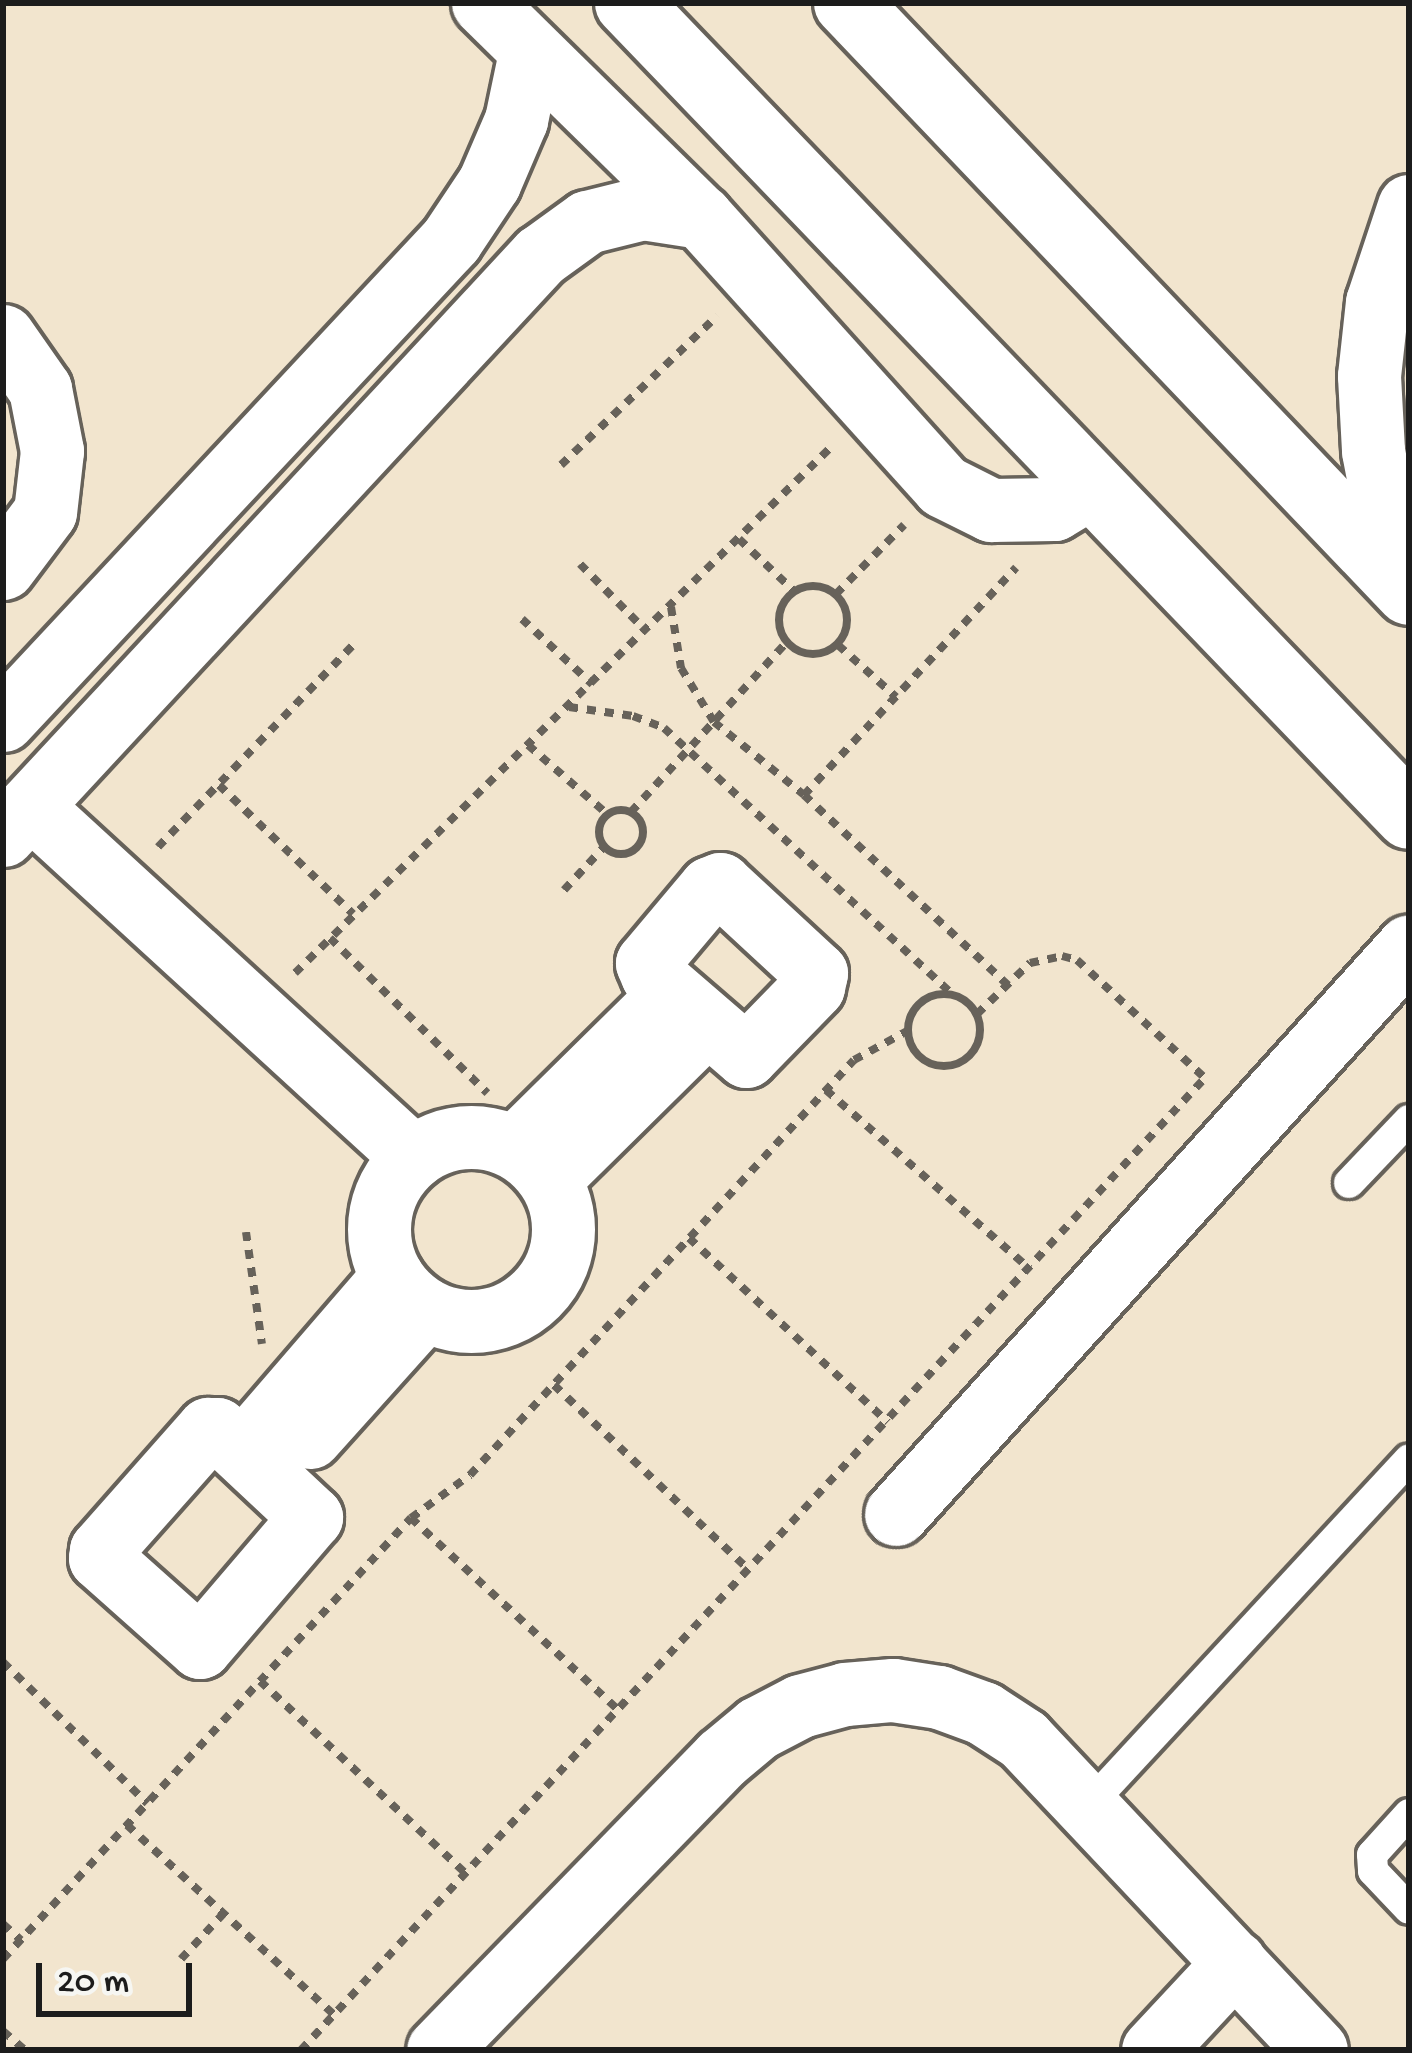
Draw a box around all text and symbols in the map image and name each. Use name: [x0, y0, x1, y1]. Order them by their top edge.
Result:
scale bar: [42, 1939, 198, 2013]
text: 20 m: [57, 1962, 129, 2005]

